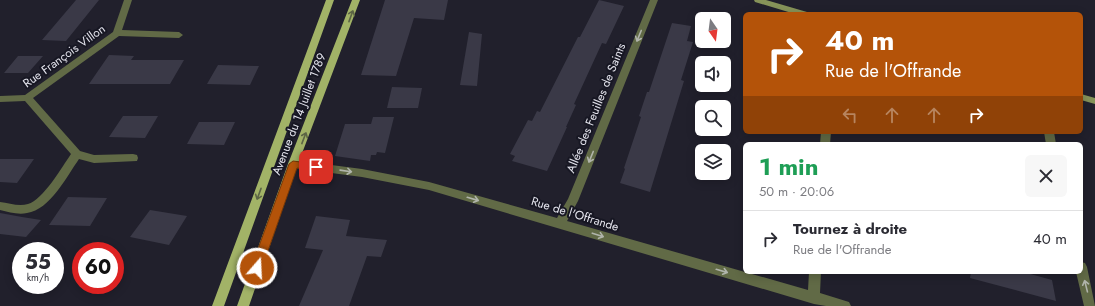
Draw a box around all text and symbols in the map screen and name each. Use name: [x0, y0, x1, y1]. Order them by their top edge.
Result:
one-way arrow: [347, 11, 355, 23]
north arrow: [695, 12, 731, 48]
map controls: [695, 12, 731, 180]
street label: Rue François Villon: [19, 20, 109, 92]
text: 40 m: [825, 20, 894, 61]
icon: right: [759, 28, 811, 80]
one-way arrow: [635, 30, 642, 42]
street label: Allée des Feuilles de Saints: [562, 40, 630, 176]
street label: Avenue du 14 Juillet 1789: [267, 50, 331, 178]
button: sound: [695, 56, 731, 92]
text: Rue de l'Offrande: [825, 58, 961, 84]
button: search: [695, 100, 731, 136]
icon: left: [839, 104, 861, 126]
icon: ahead: [881, 104, 903, 126]
icon: ahead: [923, 104, 945, 126]
icon: right: [965, 104, 987, 126]
one-way arrow: [300, 132, 308, 144]
button: layers: [695, 144, 731, 180]
text: 1 min: [759, 149, 819, 184]
pin: [299, 150, 333, 184]
one-way arrow: [586, 150, 594, 162]
button: close: [1025, 155, 1067, 197]
icon: arrive: [305, 156, 327, 178]
one-way arrow: [339, 167, 352, 175]
text: 50 m · 20:06: [759, 182, 834, 201]
one-way arrow: [255, 188, 262, 201]
street label: Rue de l'Offrande: [529, 192, 621, 236]
one-way arrow: [466, 195, 479, 203]
text: Tournez à droite: [793, 218, 907, 240]
icon: right: [759, 228, 781, 250]
text: 40 m: [1033, 228, 1067, 250]
one-way arrow: [591, 232, 604, 239]
text: Rue de l'Offrande: [793, 240, 891, 259]
speed limit sign: 60: [72, 242, 124, 294]
position arrow: [236, 247, 278, 289]
text: 55: [25, 248, 51, 277]
one-way arrow: [716, 268, 729, 275]
text: km/h: [27, 270, 49, 285]
one-way arrow: [1081, 280, 1089, 293]

